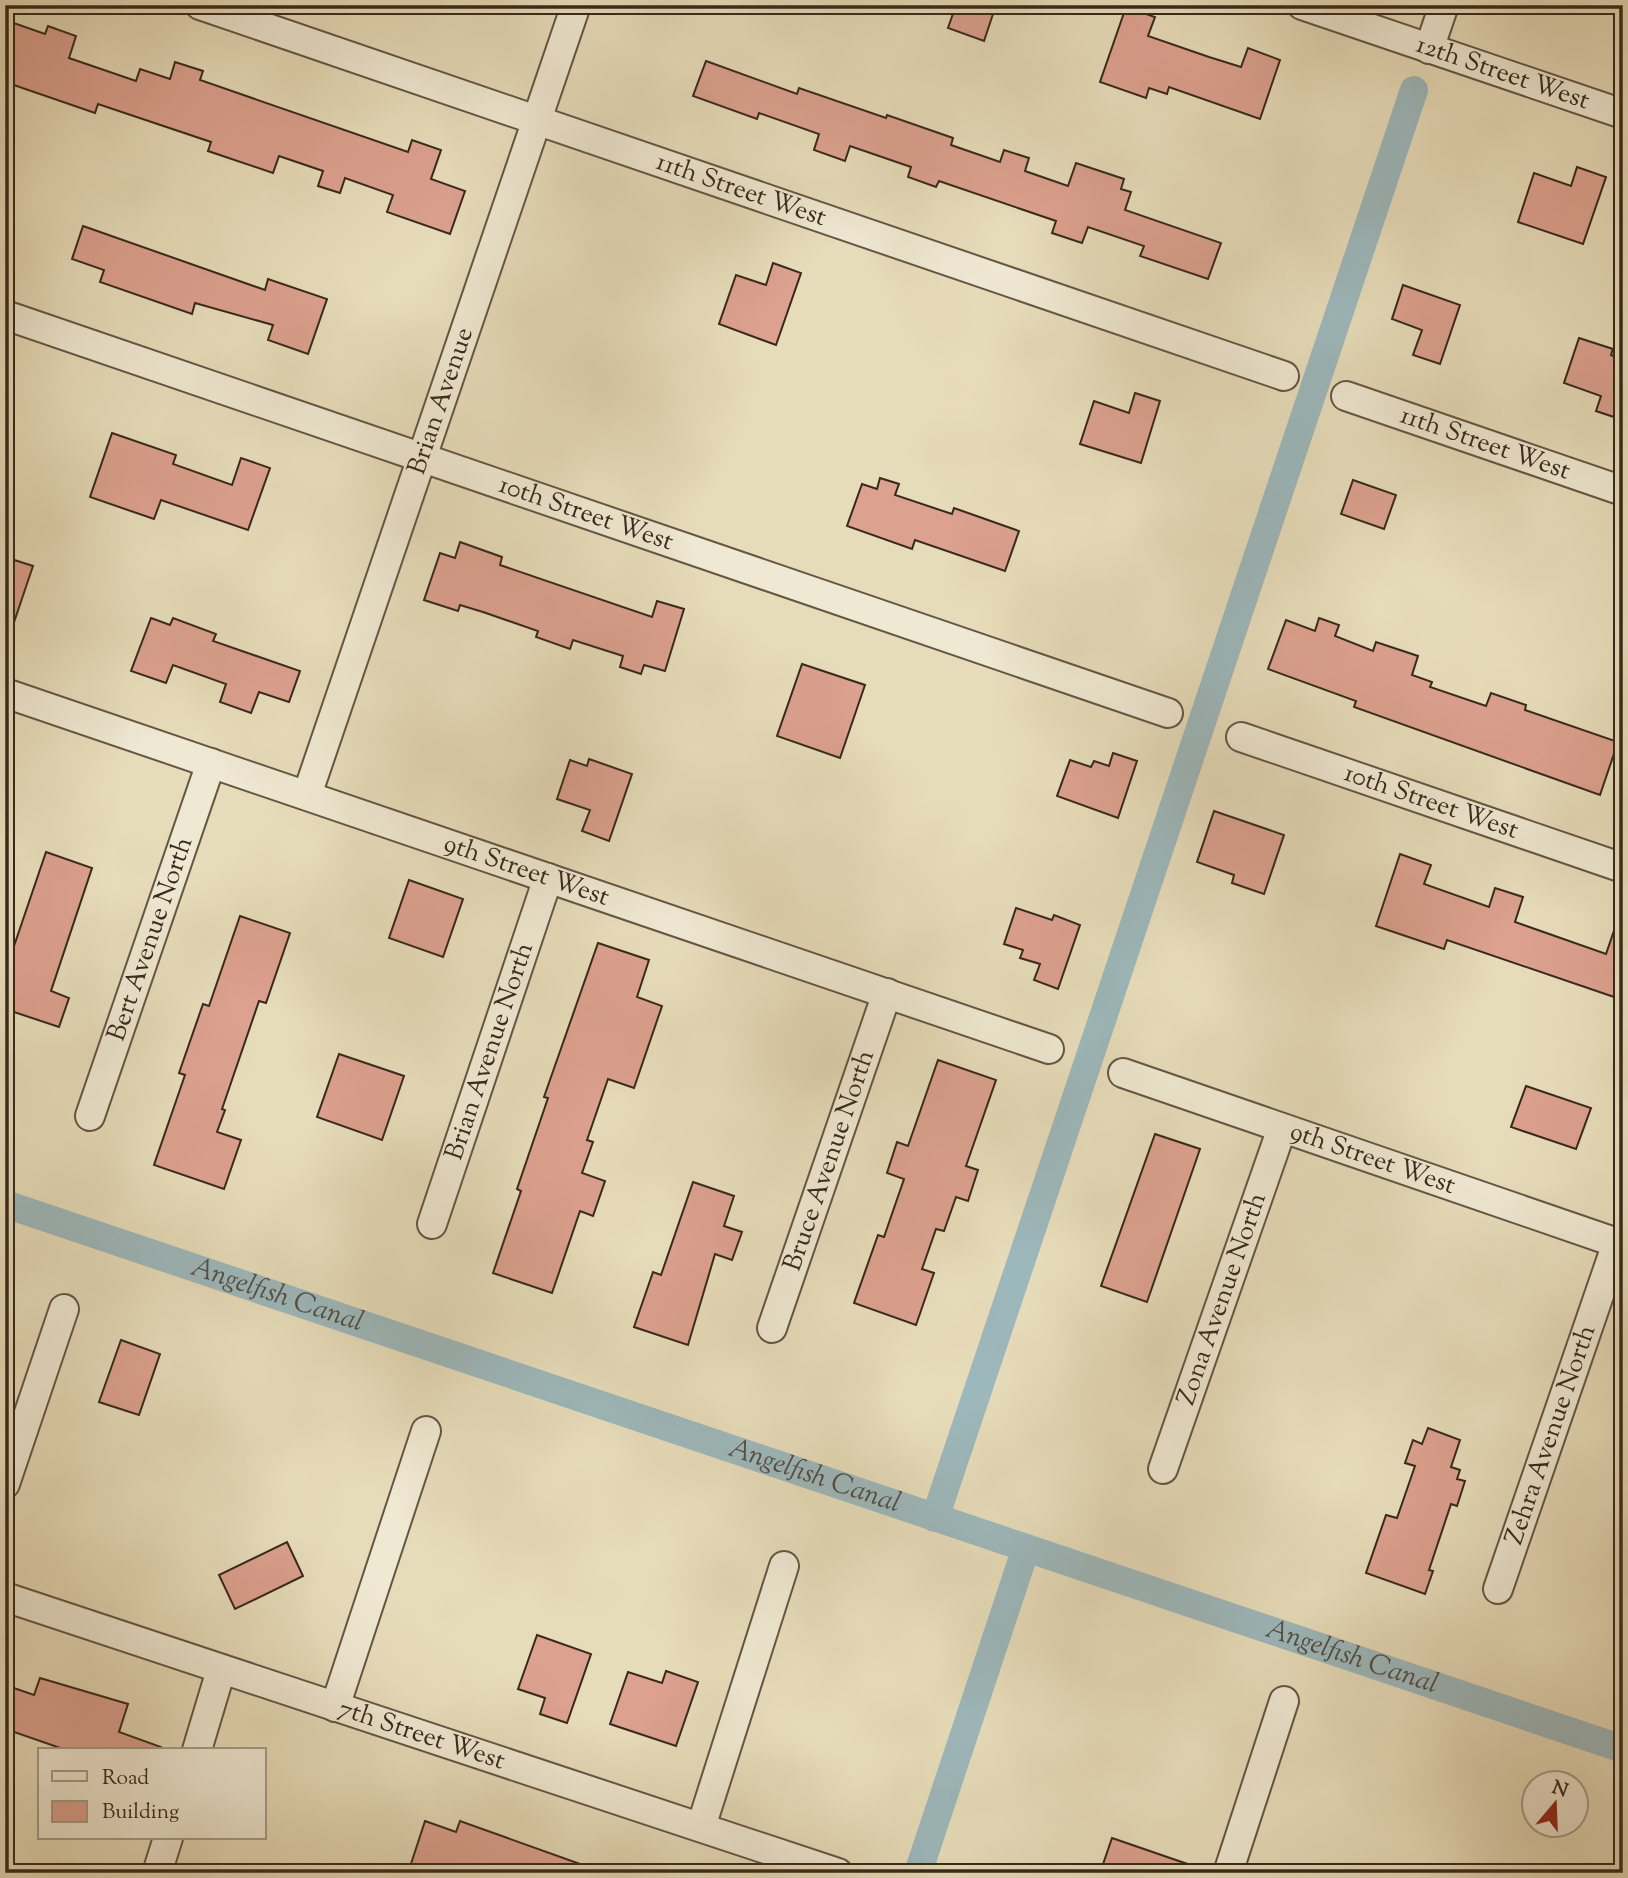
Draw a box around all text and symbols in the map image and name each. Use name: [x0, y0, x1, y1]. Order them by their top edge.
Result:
street label: 12th Street West: [1411, 27, 1594, 120]
street label: 11th Street West: [651, 144, 831, 237]
street label: Brian Avenue: [399, 323, 483, 480]
street label: 11th Street West: [1395, 397, 1575, 490]
street label: 10th Street West: [494, 467, 678, 561]
street label: 10th Street West: [1339, 755, 1523, 849]
street label: 9th Street West: [439, 825, 614, 916]
street label: Bert Avenue North: [98, 832, 203, 1046]
street label: Brian Avenue North: [436, 938, 544, 1165]
street label: Bruce Avenue North: [774, 1045, 885, 1276]
street label: 9th Street West: [1285, 1113, 1460, 1204]
street label: Zona Avenue North: [1168, 1188, 1276, 1410]
water label: Angelfish Canal: [185, 1248, 369, 1343]
street label: Zehra Avenue North: [1496, 1320, 1606, 1550]
water label: Angelfish Canal: [723, 1429, 906, 1524]
water label: Angelfish Canal: [1260, 1610, 1443, 1705]
street label: 7th Street West: [334, 1690, 510, 1780]
legend: [38, 1748, 266, 1840]
text: Road: [102, 1764, 149, 1794]
north arrow: [1520, 1770, 1590, 1840]
text: N: [1548, 1775, 1571, 1806]
text: Building: [102, 1798, 179, 1828]

